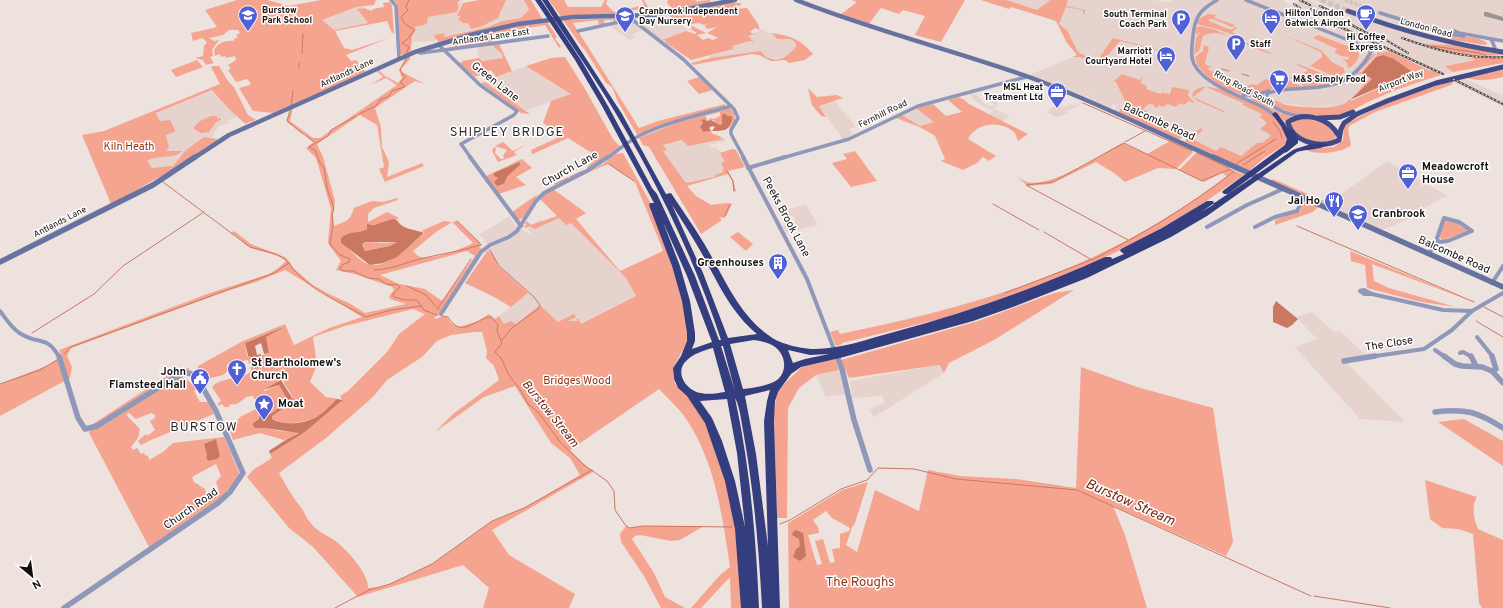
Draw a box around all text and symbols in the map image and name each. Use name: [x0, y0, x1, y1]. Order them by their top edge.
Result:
cafe icon: Hi Coffee Express: [1355, 3, 1377, 31]
school or university icon: Burstow Park School: [237, 4, 259, 32]
place label: Burstow Park School: [262, 5, 312, 26]
school or university icon: Cranbrook Independent Day Nursery: [614, 5, 636, 33]
place label: Cranbrook Independent Day Nursery: [639, 6, 738, 27]
hotel icon: Hilton London Gatwick Airport: [1260, 7, 1282, 35]
parking icon: South Terminal Coach Park: [1170, 8, 1192, 36]
place label: Hilton London Gatwick Airport: [1285, 8, 1351, 29]
place label: South Terminal Coach Park: [1104, 9, 1167, 30]
street label: London Road: [1399, 16, 1453, 40]
street label: Antlands Lane East: [452, 26, 530, 48]
place label: Hi Coffee Express: [1347, 32, 1385, 53]
parking icon: Staff: [1225, 33, 1247, 61]
place label: Staff: [1250, 39, 1271, 50]
hotel icon: Marriott Courtyard Hotel: [1155, 45, 1177, 73]
place label: Marriott Courtyard Hotel: [1085, 46, 1152, 67]
street label: Antlands Lane: [318, 56, 376, 90]
street label: Green Lane: [468, 59, 522, 105]
street label: Airport Way: [1377, 67, 1426, 95]
street label: Ring Road South: [1212, 68, 1276, 110]
supermarket icon: M&S Simply Food: [1268, 68, 1290, 96]
place label: M&S Simply Food: [1293, 74, 1366, 85]
office icon: MSL Heat Treatment Ltd: [1046, 81, 1068, 109]
place label: MSL Heat Treatment Ltd: [984, 82, 1043, 103]
street label: Fernhill Road: [857, 97, 909, 131]
street label: Balcombe Road: [1121, 100, 1197, 144]
district label: SHIPLEY BRIDGE: [450, 125, 564, 141]
park label: Kiln Heath: [103, 140, 155, 154]
street label: Church Lane: [539, 148, 601, 190]
place label: Meadowcroft House: [1422, 160, 1489, 187]
office icon: Meadowcroft House: [1397, 162, 1419, 190]
street label: Peeks Brook Lane: [759, 174, 813, 260]
restaurant icon: Jai Ho: [1323, 190, 1345, 218]
place label: Jai Ho: [1288, 194, 1320, 208]
school or university icon: Cranbrook: [1347, 203, 1369, 231]
street label: Antlands Lane: [32, 204, 88, 240]
place label: Cranbrook: [1372, 207, 1425, 221]
street label: Balcombe Road: [1416, 233, 1492, 277]
building icon: Greenhouses: [767, 252, 789, 280]
place label: Greenhouses: [697, 256, 764, 270]
street label: The Close: [1364, 333, 1414, 355]
place label: St Bartholomew's Church: [251, 356, 342, 383]
church icon: St Bartholomew's Church: [226, 358, 248, 386]
place label: John Flamsteed Hall: [109, 365, 186, 392]
public building icon: John Flamsteed Hall: [189, 367, 211, 395]
park label: Bridges Wood: [543, 374, 611, 388]
water label: Burstow Stream: [518, 377, 582, 451]
place icon: Moat: [253, 393, 275, 421]
place label: Moat: [278, 397, 303, 411]
district label: BURSTOW: [170, 420, 238, 436]
water label: Burstow Stream: [1083, 476, 1178, 530]
street label: Church Road: [161, 485, 221, 533]
north arrow: [12, 556, 52, 596]
park label: The Roughs: [826, 575, 894, 591]
text: N: [30, 576, 43, 592]

